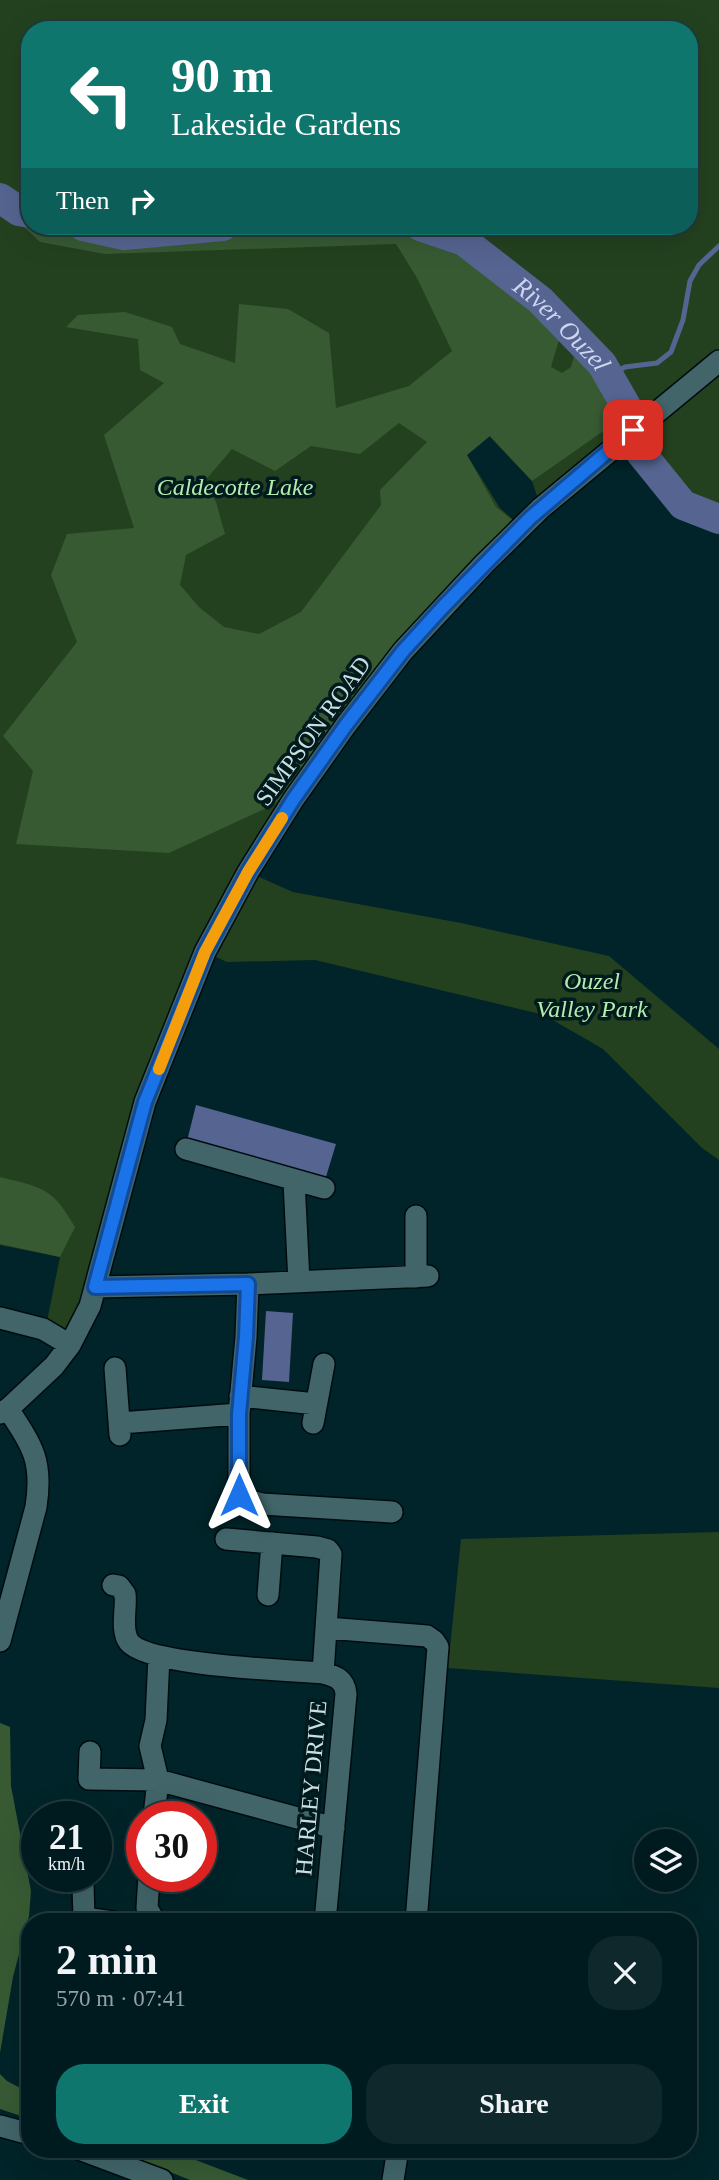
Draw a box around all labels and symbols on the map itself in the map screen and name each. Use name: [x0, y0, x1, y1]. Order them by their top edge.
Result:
water label: River Ouzel: [507, 270, 617, 376]
pin: [603, 400, 663, 460]
park label: Caldecotte Lake: [157, 474, 314, 500]
street label: SIMPSON ROAD: [250, 651, 376, 811]
park label: Ouzel Valley Park: [536, 968, 648, 1022]
position arrow: [202, 1458, 276, 1532]
street label: HARLEY DRIVE: [290, 1699, 332, 1877]
speed limit sign: 30: [126, 1801, 217, 1892]

